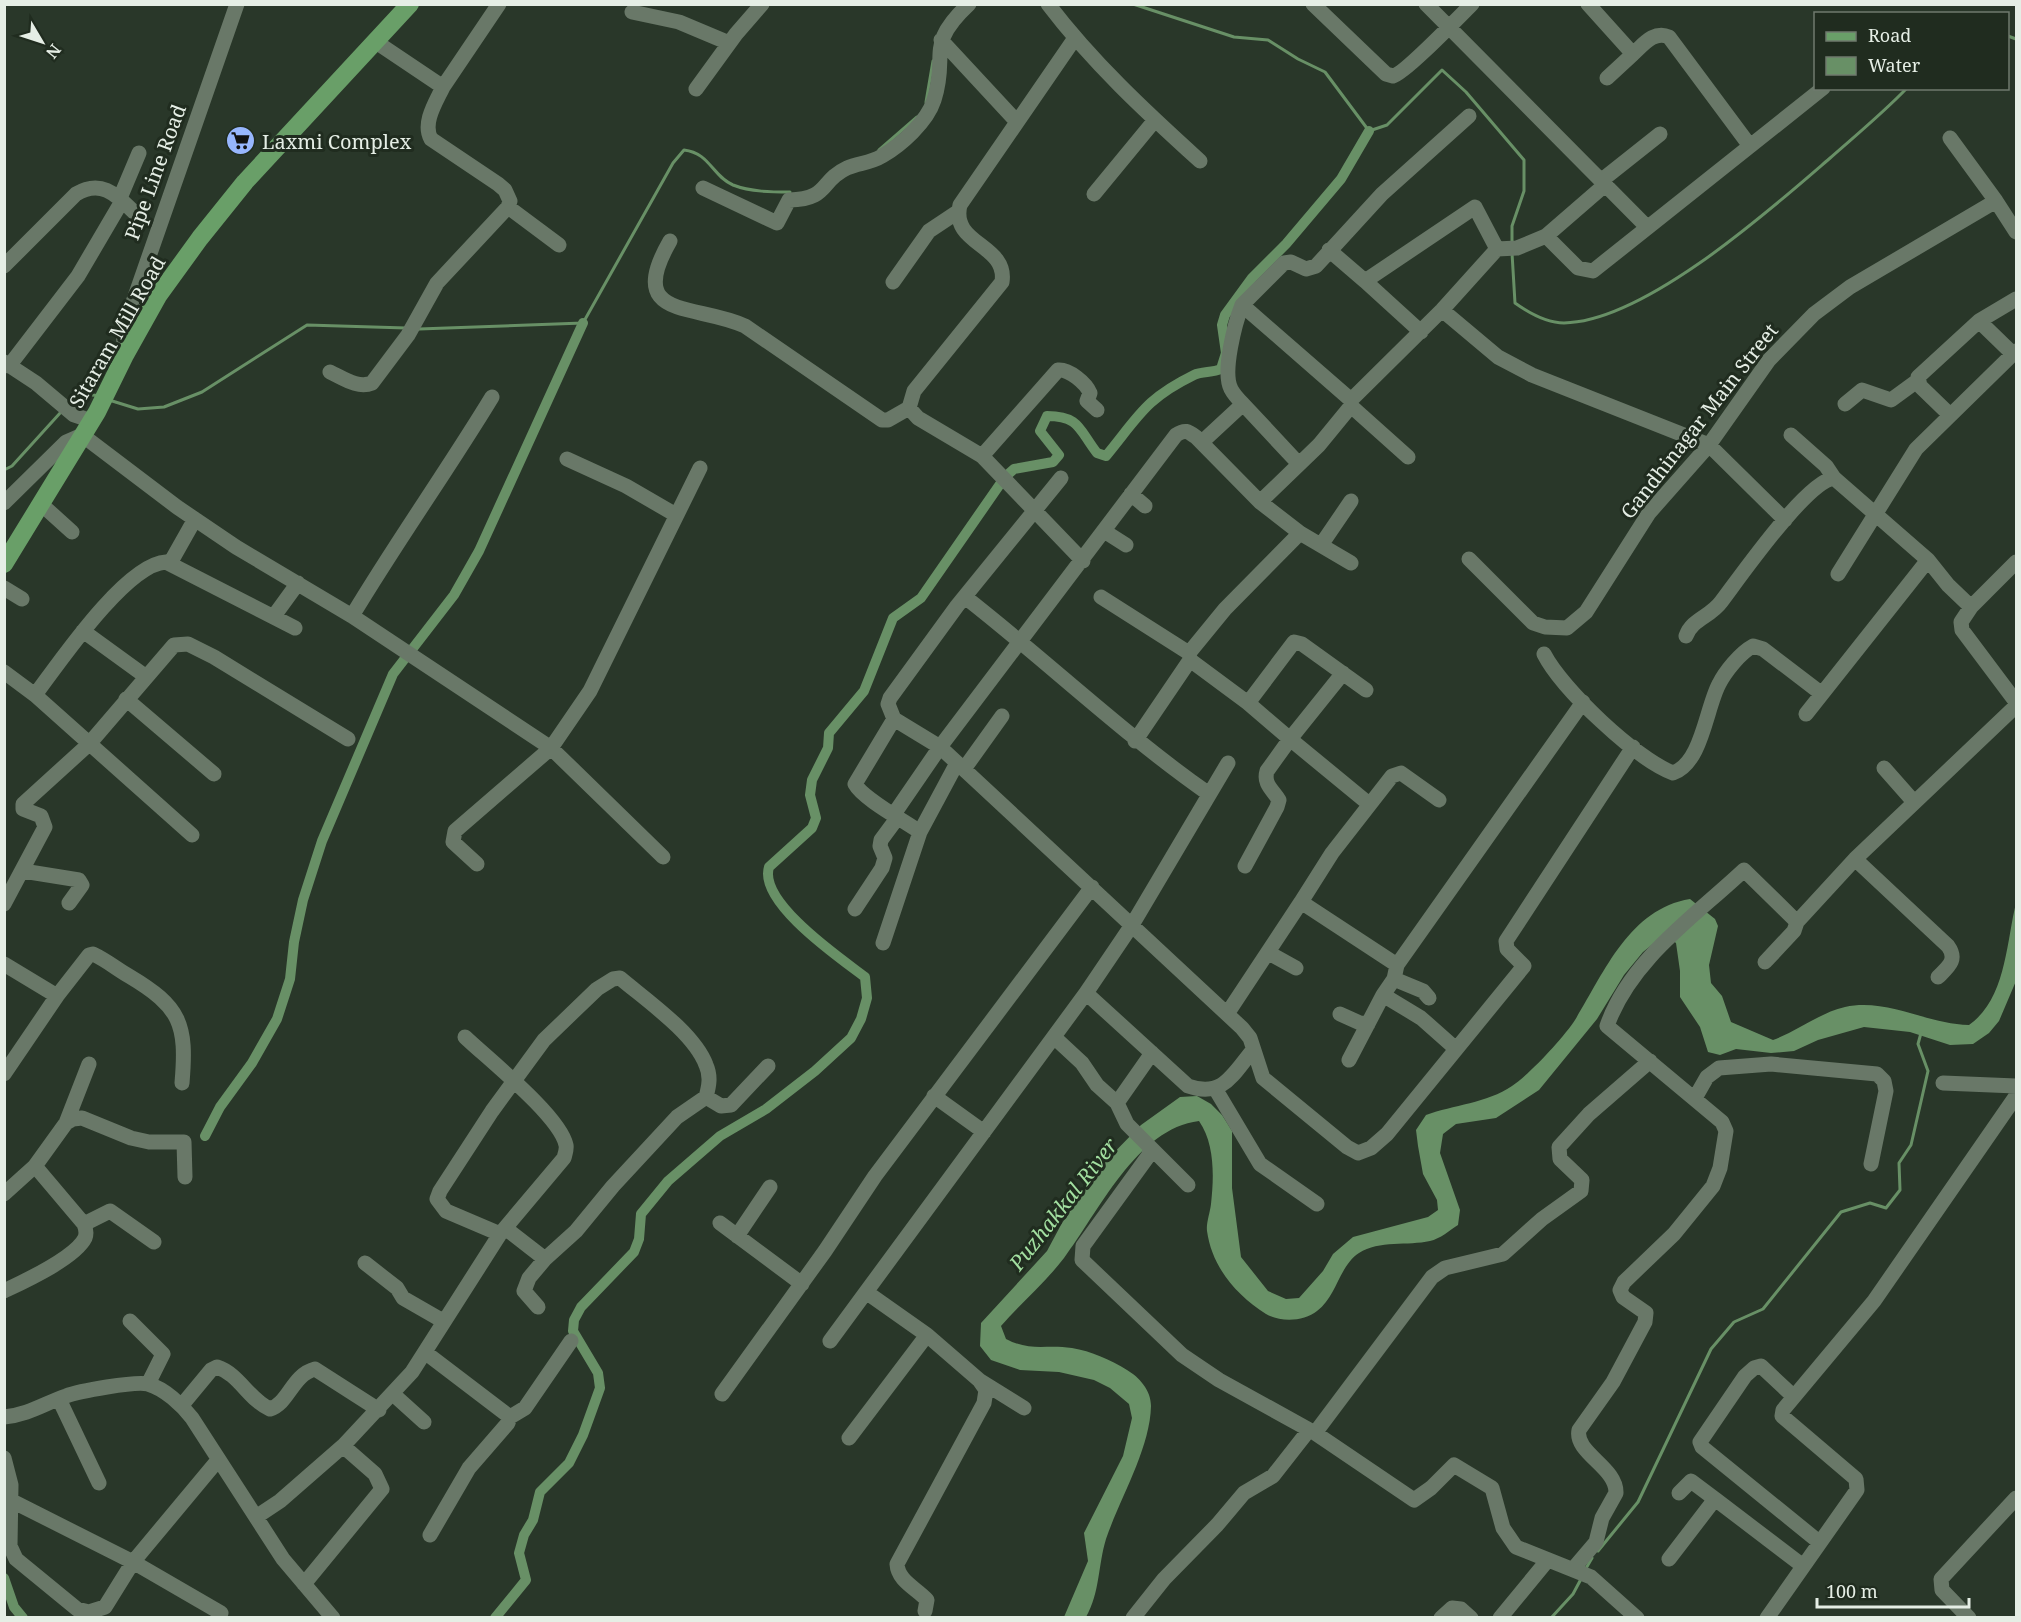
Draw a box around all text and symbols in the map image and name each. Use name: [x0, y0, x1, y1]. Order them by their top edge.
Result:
north arrow: [12, 12, 72, 72]
legend: [1814, 12, 2009, 90]
text: Road: [1868, 23, 1911, 47]
text: N: [41, 40, 66, 64]
text: Water: [1868, 53, 1921, 77]
street label: Pipe Line Road: [118, 100, 192, 244]
supermarket icon: Laxmi Complex: [225, 125, 257, 157]
place label: Laxmi Complex: [262, 128, 412, 155]
street label: Sitaram Mill Road: [63, 251, 171, 413]
street label: Gandhinagar Main Street: [1614, 318, 1784, 524]
water label: Puzhakkal River: [1002, 1132, 1124, 1277]
scale bar: [1817, 1571, 1968, 1609]
text: 100 m: [1826, 1579, 1878, 1603]

